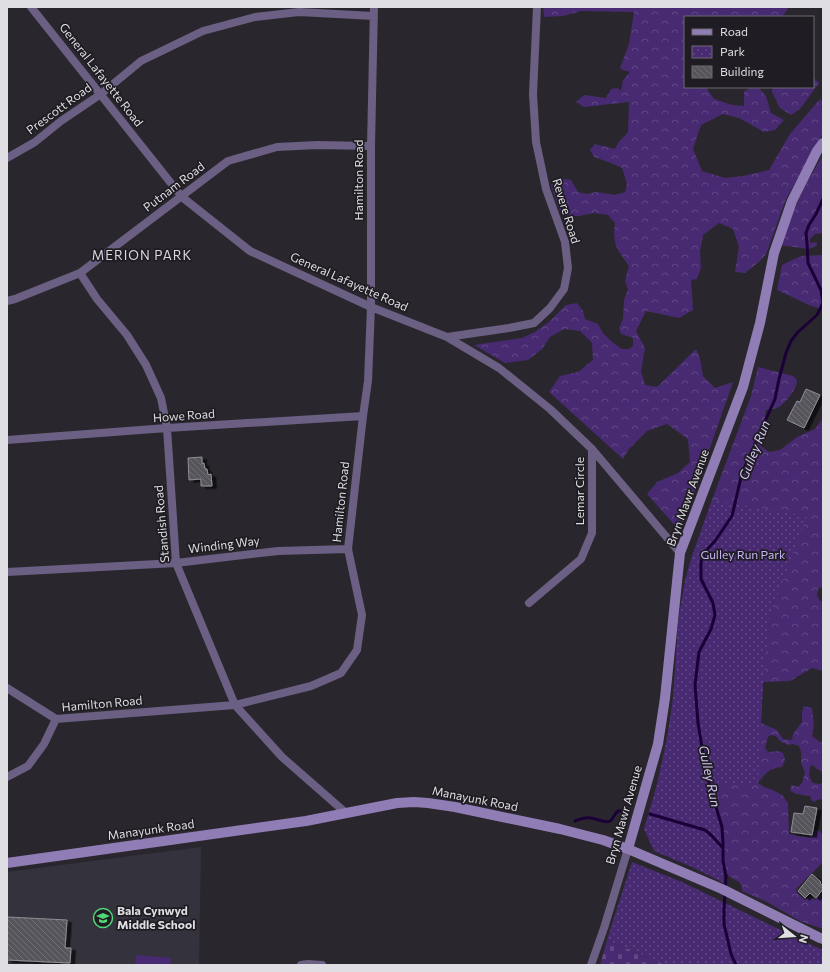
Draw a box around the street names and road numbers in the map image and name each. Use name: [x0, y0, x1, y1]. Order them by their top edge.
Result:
street label: General Lafayette Road: [57, 20, 146, 129]
street label: Prescott Road: [23, 80, 94, 137]
street label: Hamilton Road: [351, 139, 365, 221]
street label: Putnam Road: [140, 159, 207, 214]
street label: Revere Road: [550, 176, 584, 245]
street label: General Lafayette Road: [288, 249, 410, 313]
street label: Howe Road: [153, 406, 215, 424]
street label: Bryn Mawr Avenue: [663, 447, 711, 548]
street label: Lemar Circle: [572, 457, 586, 525]
street label: Hamilton Road: [329, 461, 351, 543]
street label: Standish Road: [151, 485, 171, 563]
street label: Winding Way: [187, 533, 260, 555]
street label: Hamilton Road: [61, 692, 143, 714]
street label: Bryn Mawr Avenue: [602, 764, 644, 866]
street label: Manayunk Road: [431, 783, 519, 813]
street label: Manayunk Road: [107, 816, 195, 842]

